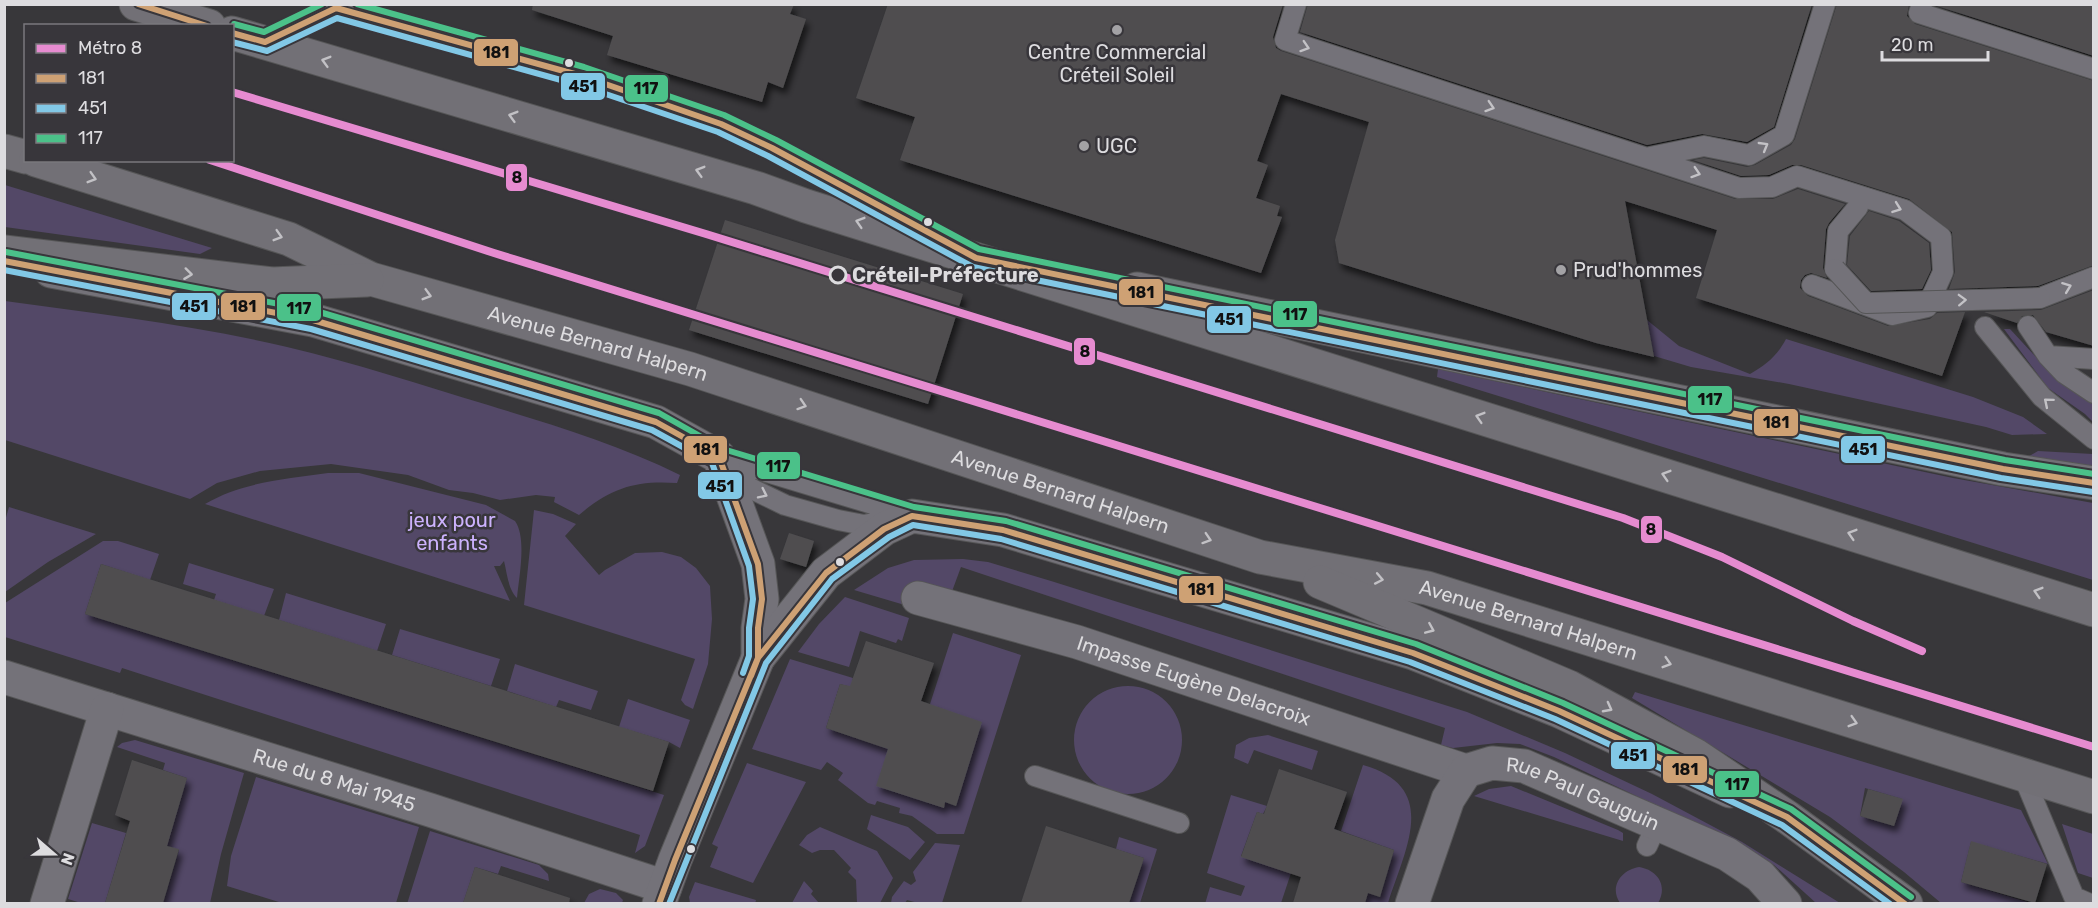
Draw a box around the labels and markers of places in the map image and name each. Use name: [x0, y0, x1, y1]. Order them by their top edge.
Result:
marker: Centre Commercial Créteil Soleil: [1110, 23, 1124, 37]
place label: Centre Commercial Créteil Soleil: [1028, 40, 1206, 87]
unlabelled marker: [563, 57, 575, 69]
place label: UGC: [1096, 134, 1137, 158]
marker: UGC: [1077, 139, 1091, 153]
unlabelled marker: [922, 216, 934, 228]
place label: Prud'hommes: [1573, 258, 1702, 282]
place label: Créteil-Préfecture: [852, 263, 1039, 287]
marker: Prud'hommes: [1554, 263, 1568, 277]
marker: Créteil-Préfecture: [829, 266, 847, 284]
unlabelled marker: [834, 556, 846, 568]
unlabelled marker: [685, 843, 697, 855]

